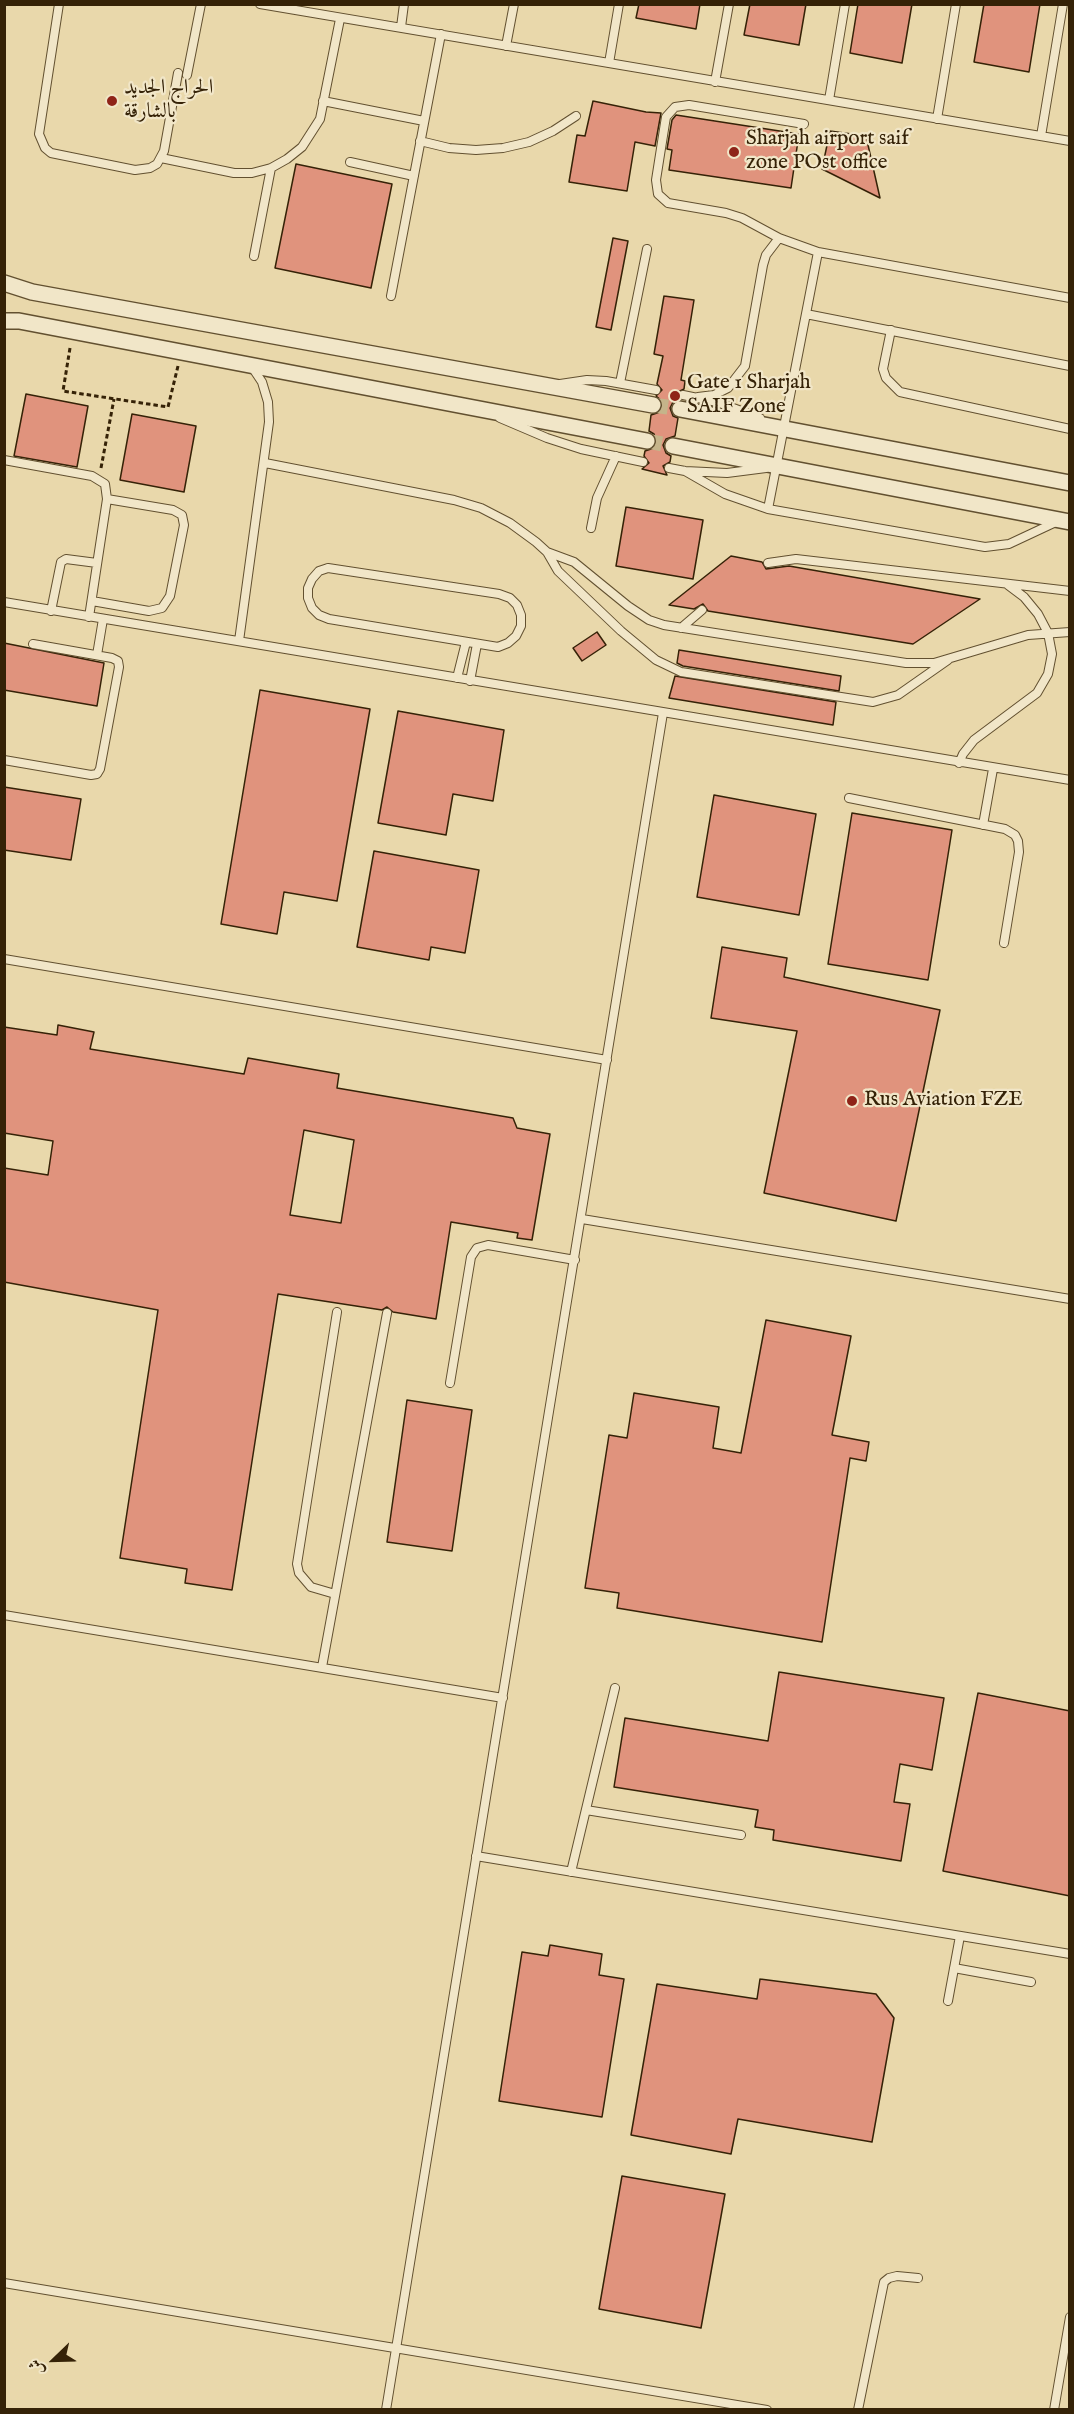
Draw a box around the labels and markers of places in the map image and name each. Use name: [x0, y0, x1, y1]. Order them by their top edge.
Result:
place label: الحراج الجديد بالشارقة: [124, 76, 213, 126]
marker: الحراج الجديد بالشارقة: [105, 94, 119, 108]
place label: Sharjah airport saif zone POst office: [746, 127, 909, 177]
marker: Sharjah airport saif zone POst office: [727, 145, 741, 159]
place label: Gate 1 Sharjah SAIF Zone: [687, 371, 811, 421]
marker: Gate 1 Sharjah SAIF Zone: [668, 389, 682, 403]
place label: Rus Aviation FZE: [864, 1088, 1023, 1114]
marker: Rus Aviation FZE: [845, 1094, 859, 1108]

